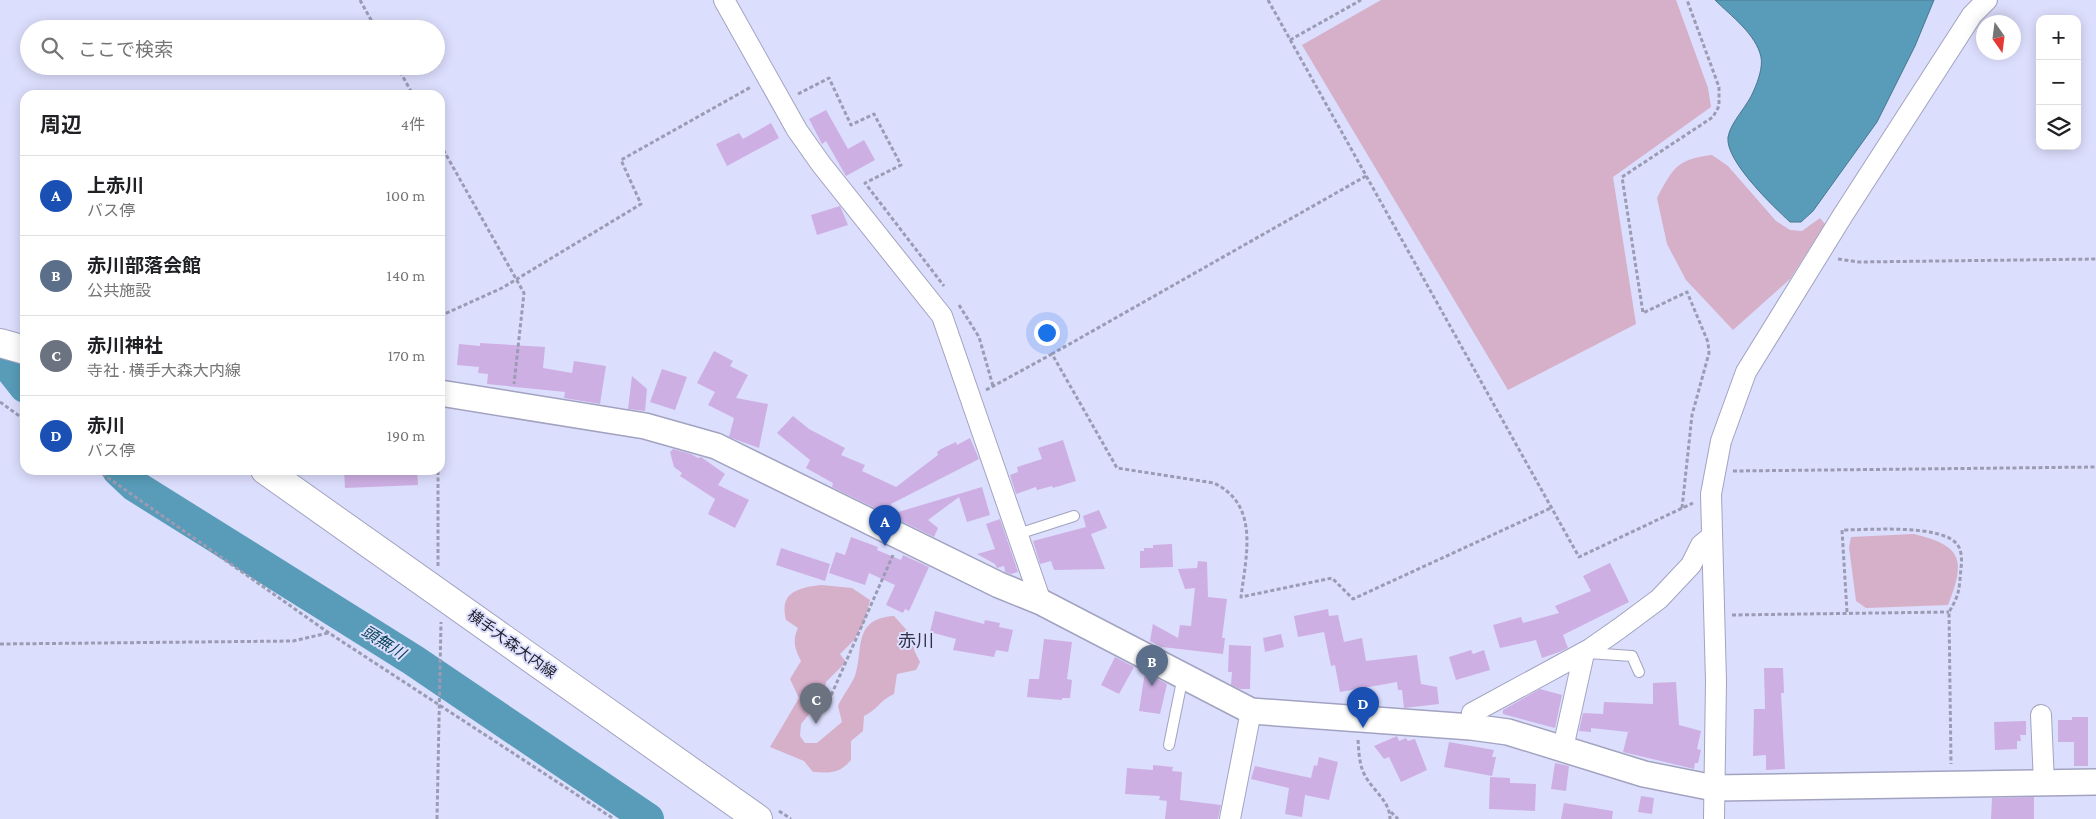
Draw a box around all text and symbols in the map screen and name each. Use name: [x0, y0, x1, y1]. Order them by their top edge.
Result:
north arrow: [1976, 15, 2021, 60]
map controls: [2036, 15, 2081, 150]
button: +: [2036, 15, 2081, 60]
search box: [20, 20, 445, 75]
icon: search: [38, 34, 66, 62]
text: ここで検索: [78, 39, 173, 60]
button: −: [2036, 60, 2081, 105]
button: layers: [2036, 105, 2081, 150]
text: 周辺: [40, 113, 82, 137]
text: 4件: [401, 116, 425, 133]
text: 上赤川: [87, 175, 144, 196]
text: A: [51, 187, 61, 204]
text: 100 m: [386, 187, 425, 204]
text: バス停: [87, 202, 135, 219]
text: 赤川部落会館: [87, 255, 201, 276]
text: B: [51, 267, 61, 284]
text: 140 m: [387, 267, 425, 284]
text: 公共施設: [87, 282, 151, 299]
your location: [1034, 320, 1060, 346]
text: 赤川神社: [87, 335, 163, 356]
text: C: [51, 347, 61, 364]
text: 170 m: [388, 347, 425, 364]
text: 寺社 · 横手大森大内線: [87, 362, 241, 379]
text: 赤川: [87, 415, 125, 436]
text: D: [50, 427, 62, 444]
text: 190 m: [387, 427, 425, 444]
text: バス停: [87, 442, 135, 459]
pin: A: [869, 505, 901, 546]
street label: 横手大森大内線: [465, 607, 559, 681]
water label: 頭無川: [359, 622, 410, 663]
district label: 赤川: [898, 631, 934, 651]
pin: B: [1136, 645, 1168, 686]
pin: C: [800, 683, 832, 724]
pin: D: [1347, 687, 1379, 728]

